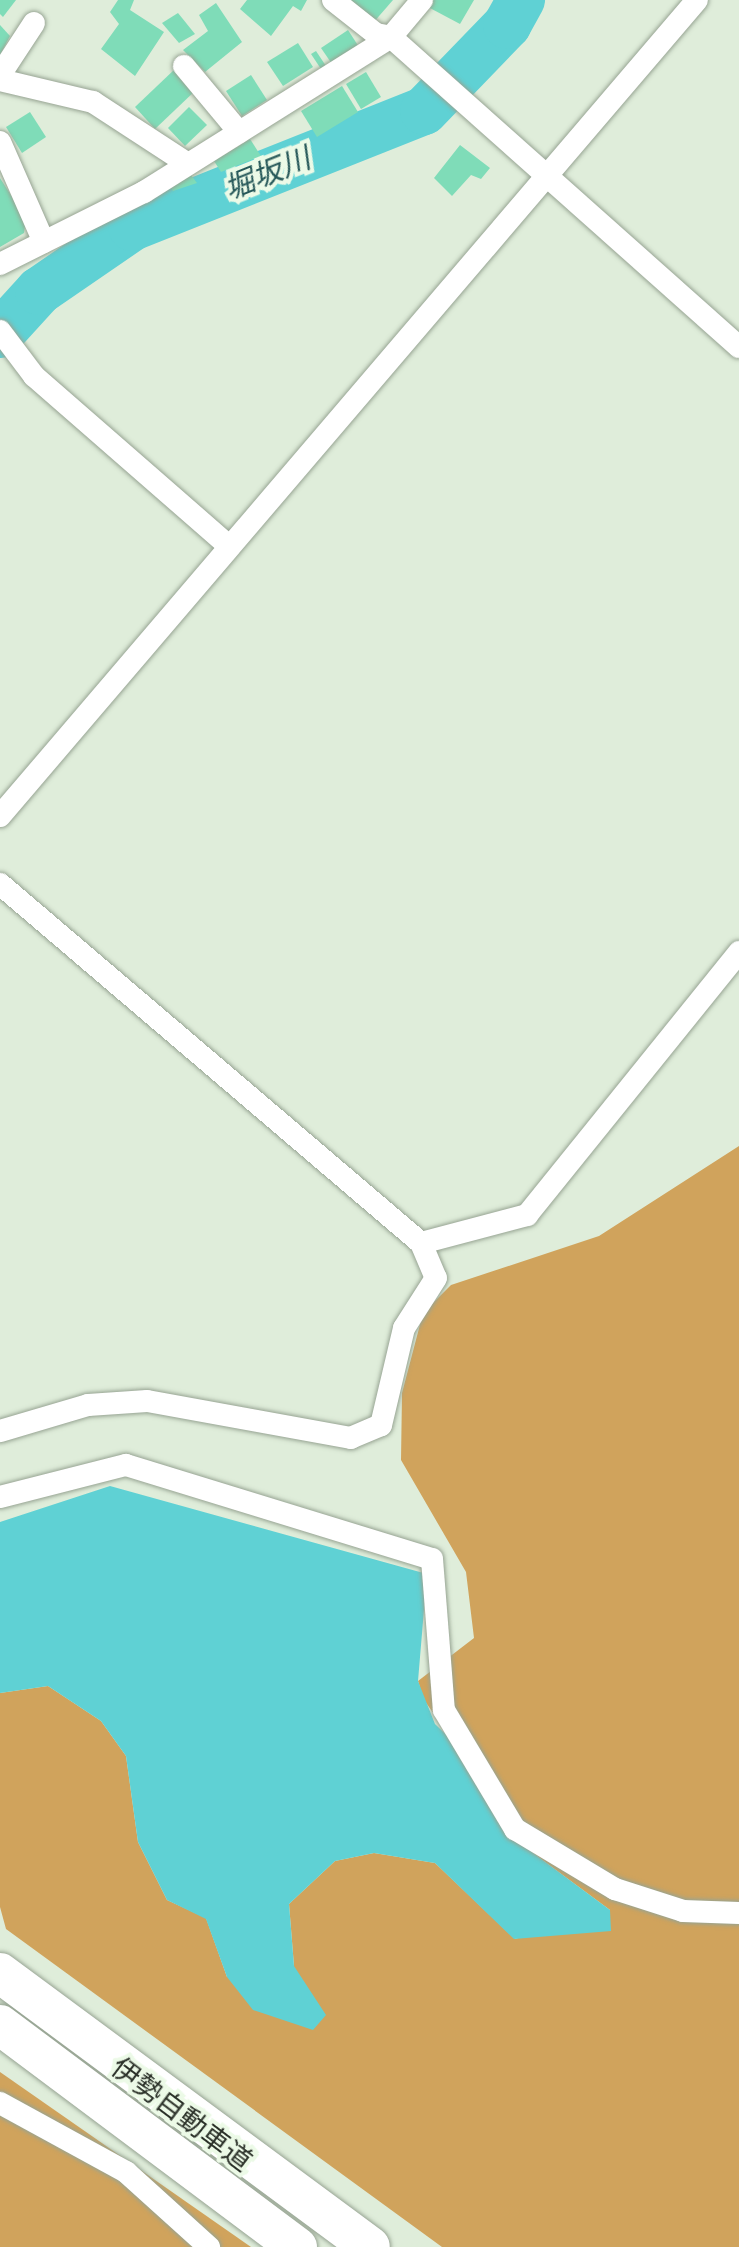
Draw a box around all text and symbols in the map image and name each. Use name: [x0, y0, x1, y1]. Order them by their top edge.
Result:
water label: 堀坂川: [219, 139, 315, 207]
street label: 伊勢自動車道: [105, 2050, 259, 2178]

